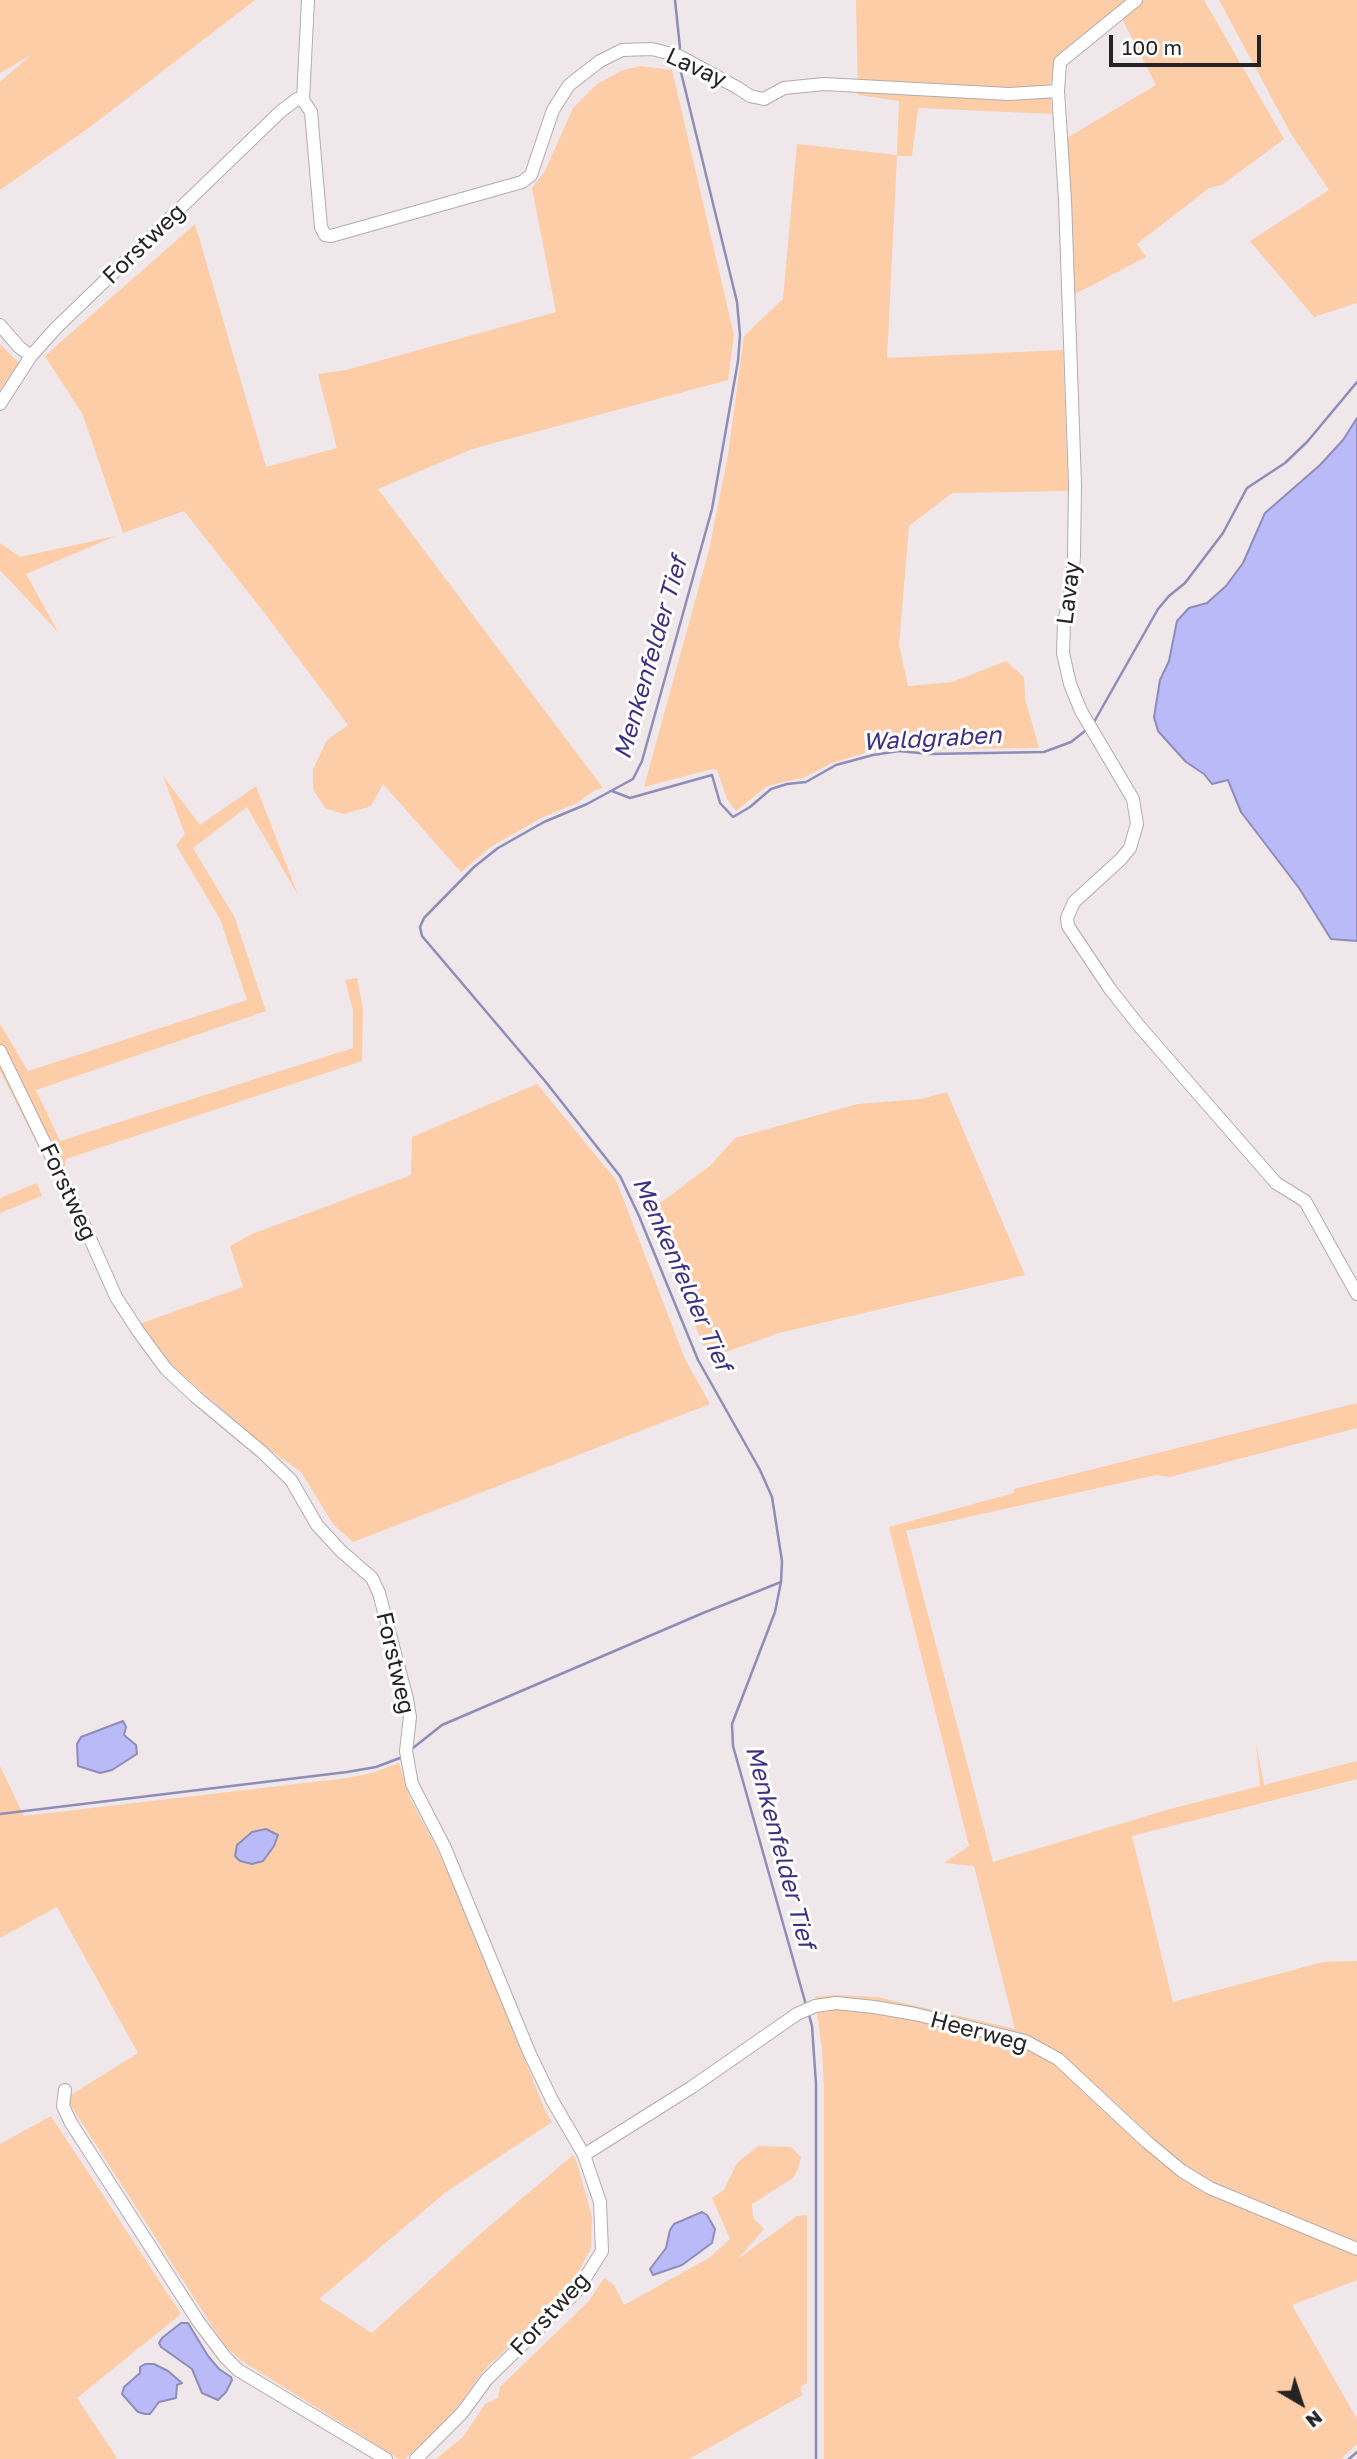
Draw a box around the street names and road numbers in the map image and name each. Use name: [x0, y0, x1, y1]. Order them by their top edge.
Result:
street label: Lavay: [661, 42, 731, 94]
street label: Forstweg: [97, 198, 191, 290]
street label: Lavay: [1051, 560, 1087, 626]
street label: Forstweg: [34, 1139, 102, 1245]
street label: Forstweg: [370, 1609, 420, 1717]
street label: Heerweg: [927, 2006, 1031, 2058]
street label: Forstweg: [505, 2267, 595, 2361]

